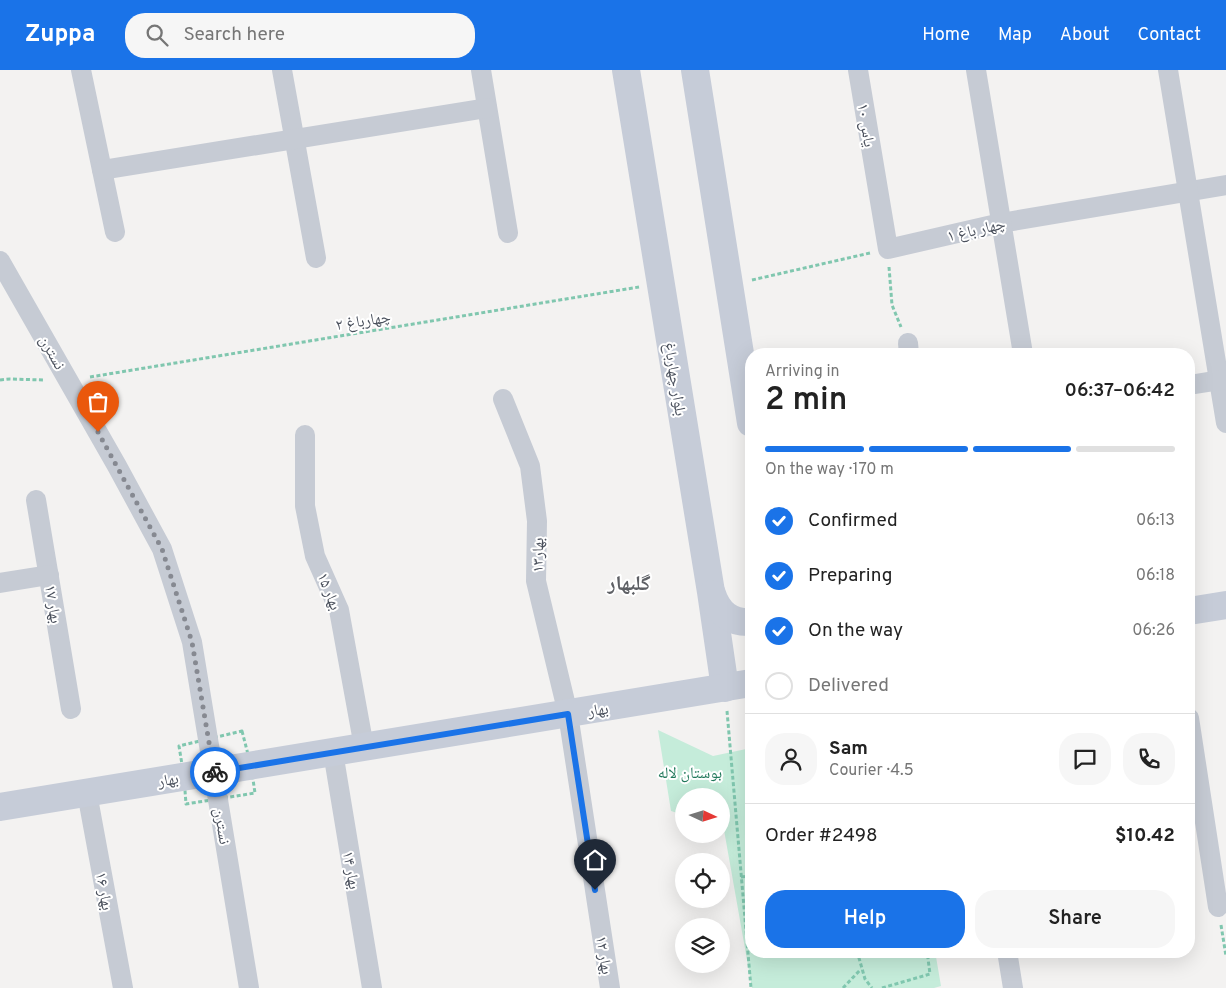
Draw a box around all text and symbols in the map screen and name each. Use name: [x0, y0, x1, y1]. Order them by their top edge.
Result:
search box: [125, 13, 475, 58]
text: Zuppa: [25, 20, 95, 50]
icon: search: [143, 21, 171, 49]
text: Search here: [183, 23, 285, 47]
text: Home: [922, 24, 970, 47]
text: Map: [998, 24, 1032, 47]
text: About: [1060, 24, 1109, 47]
text: Contact: [1137, 24, 1201, 47]
street label: یاس ۱۰: [852, 102, 878, 149]
street label: چهار باغ ۱: [945, 215, 1008, 247]
street label: چهارباغ ۲: [334, 308, 392, 336]
street label: نسترن: [34, 332, 69, 374]
street label: بلوار چهارباغ: [658, 341, 690, 418]
text: Arriving in: [765, 362, 840, 382]
text: 06:37–06:42: [1065, 379, 1175, 403]
pin: [77, 381, 119, 432]
text: 2 min: [765, 381, 847, 421]
icon: bag: [84, 388, 112, 416]
text: On the way · 170 m: [765, 460, 894, 480]
icon: check: [765, 507, 793, 535]
text: Confirmed: [808, 509, 898, 533]
text: 06:13: [1136, 511, 1175, 531]
street label: بهار۱۳: [529, 537, 549, 573]
icon: check: [765, 562, 793, 590]
text: Preparing: [808, 564, 892, 588]
text: 06:18: [1136, 566, 1175, 586]
street label: بهار ۱۵: [312, 570, 345, 614]
district label: گلبهار: [607, 571, 650, 598]
street label: بهار ۱۷: [39, 584, 65, 625]
icon: check: [765, 617, 793, 645]
text: On the way: [808, 619, 903, 643]
text: 06:26: [1132, 621, 1175, 641]
text: Delivered: [808, 674, 889, 698]
street label: بهار: [586, 699, 610, 723]
button: person: [765, 733, 817, 785]
button: chat: [1059, 733, 1111, 785]
button: phone: [1123, 733, 1175, 785]
text: Sam: [829, 737, 868, 761]
courier: [190, 747, 240, 797]
icon: bike: [201, 758, 229, 786]
text: Courier · 4.5: [829, 761, 914, 781]
park label: بوستان لاله: [658, 764, 722, 784]
street label: بهار: [155, 769, 180, 793]
north arrow: [675, 788, 730, 842]
map controls: [675, 788, 730, 973]
street label: نسترن: [208, 807, 234, 846]
text: Order #2498: [765, 824, 878, 848]
text: $10.42: [1115, 824, 1175, 848]
pin: [574, 839, 616, 890]
icon: home: [581, 846, 609, 874]
street label: بهار ۱۴: [337, 849, 363, 891]
button: locate: [675, 853, 730, 908]
street label: بهار ۱۶: [90, 870, 116, 912]
button: Help: [765, 890, 965, 948]
button: Share: [975, 890, 1175, 948]
button: layers: [675, 918, 730, 973]
street label: بهار ۱۲: [590, 935, 616, 976]

